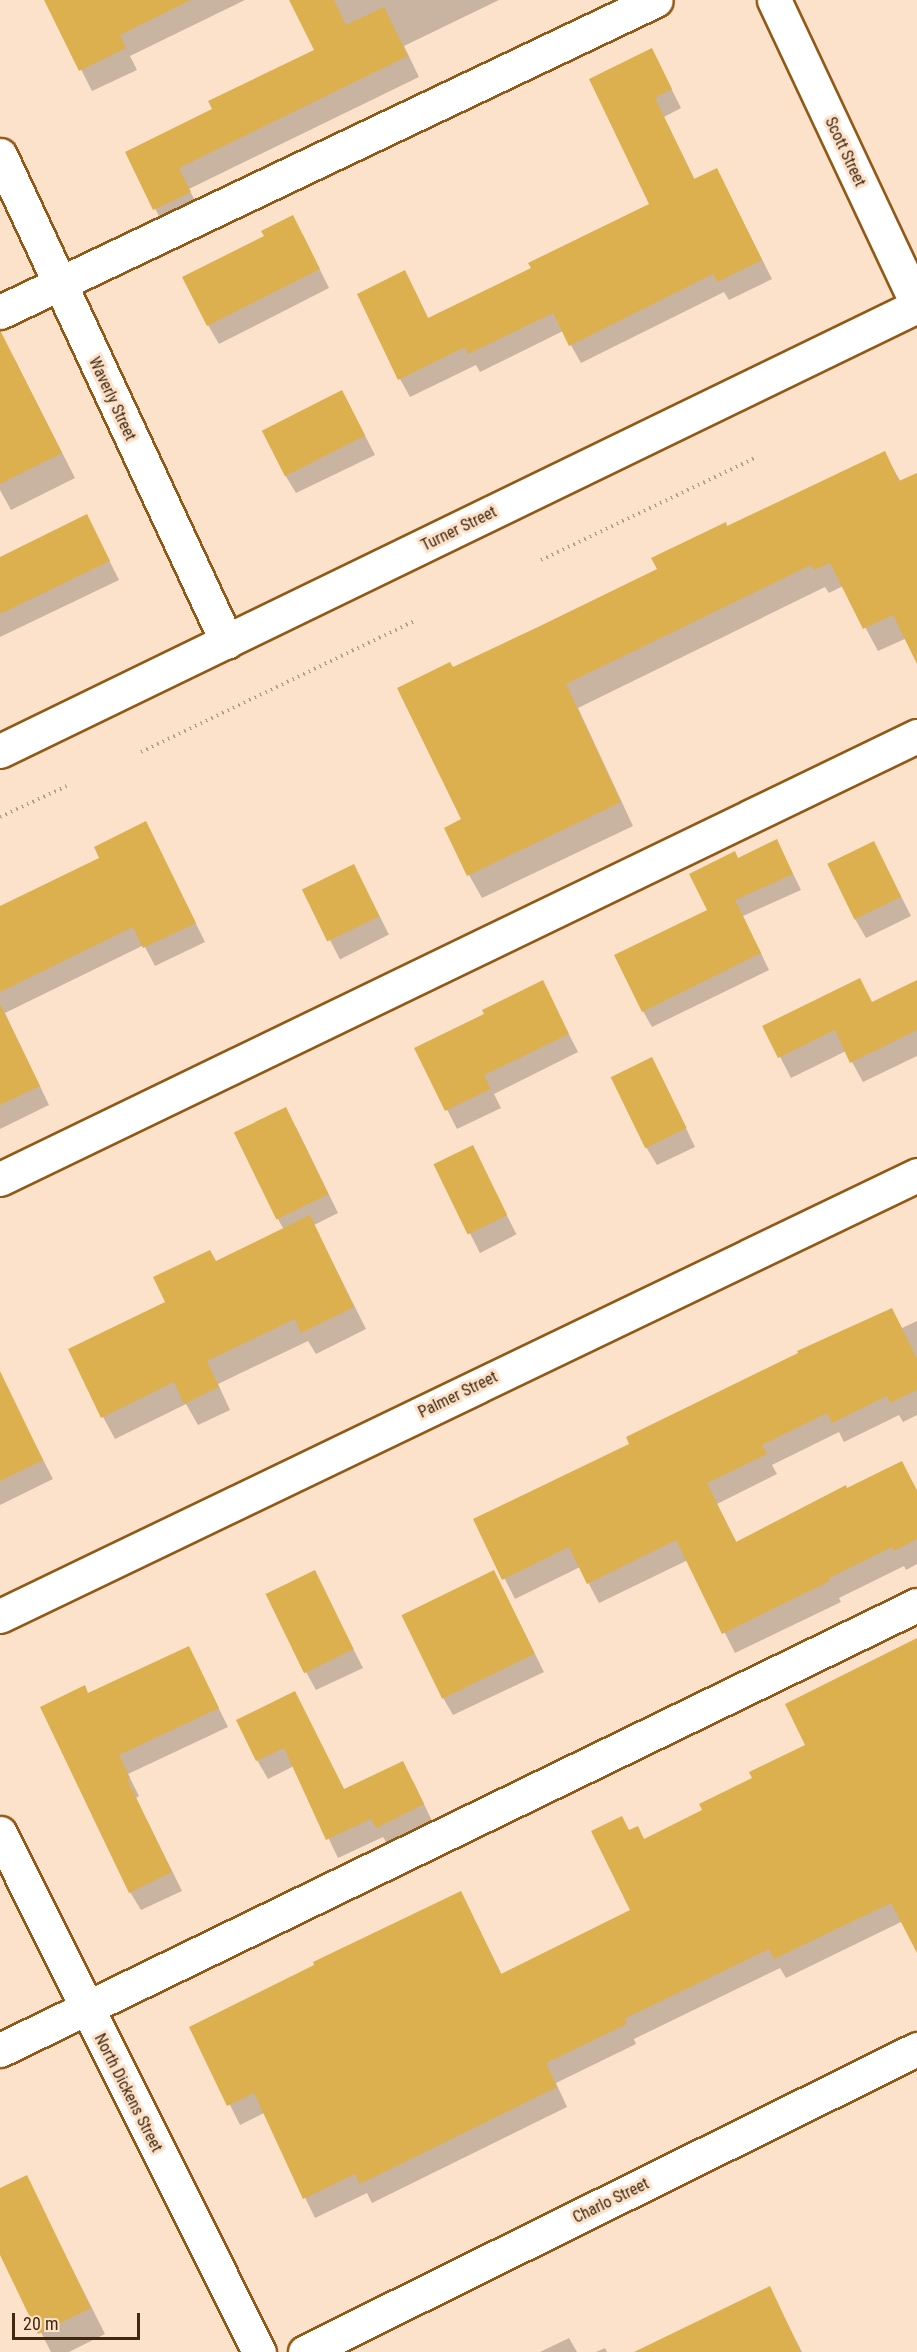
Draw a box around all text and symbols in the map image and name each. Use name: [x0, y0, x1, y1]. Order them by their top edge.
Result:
street label: Scott Street: [821, 114, 869, 190]
street label: Waverly Street: [84, 354, 140, 444]
street label: Turner Street: [418, 503, 500, 555]
street label: Palmer Street: [415, 1368, 501, 1422]
street label: North Dickens Street: [90, 2031, 166, 2155]
street label: Charlo Street: [570, 2174, 652, 2228]
scale bar: [15, 2301, 142, 2339]
text: 20 m: [23, 2313, 58, 2334]

